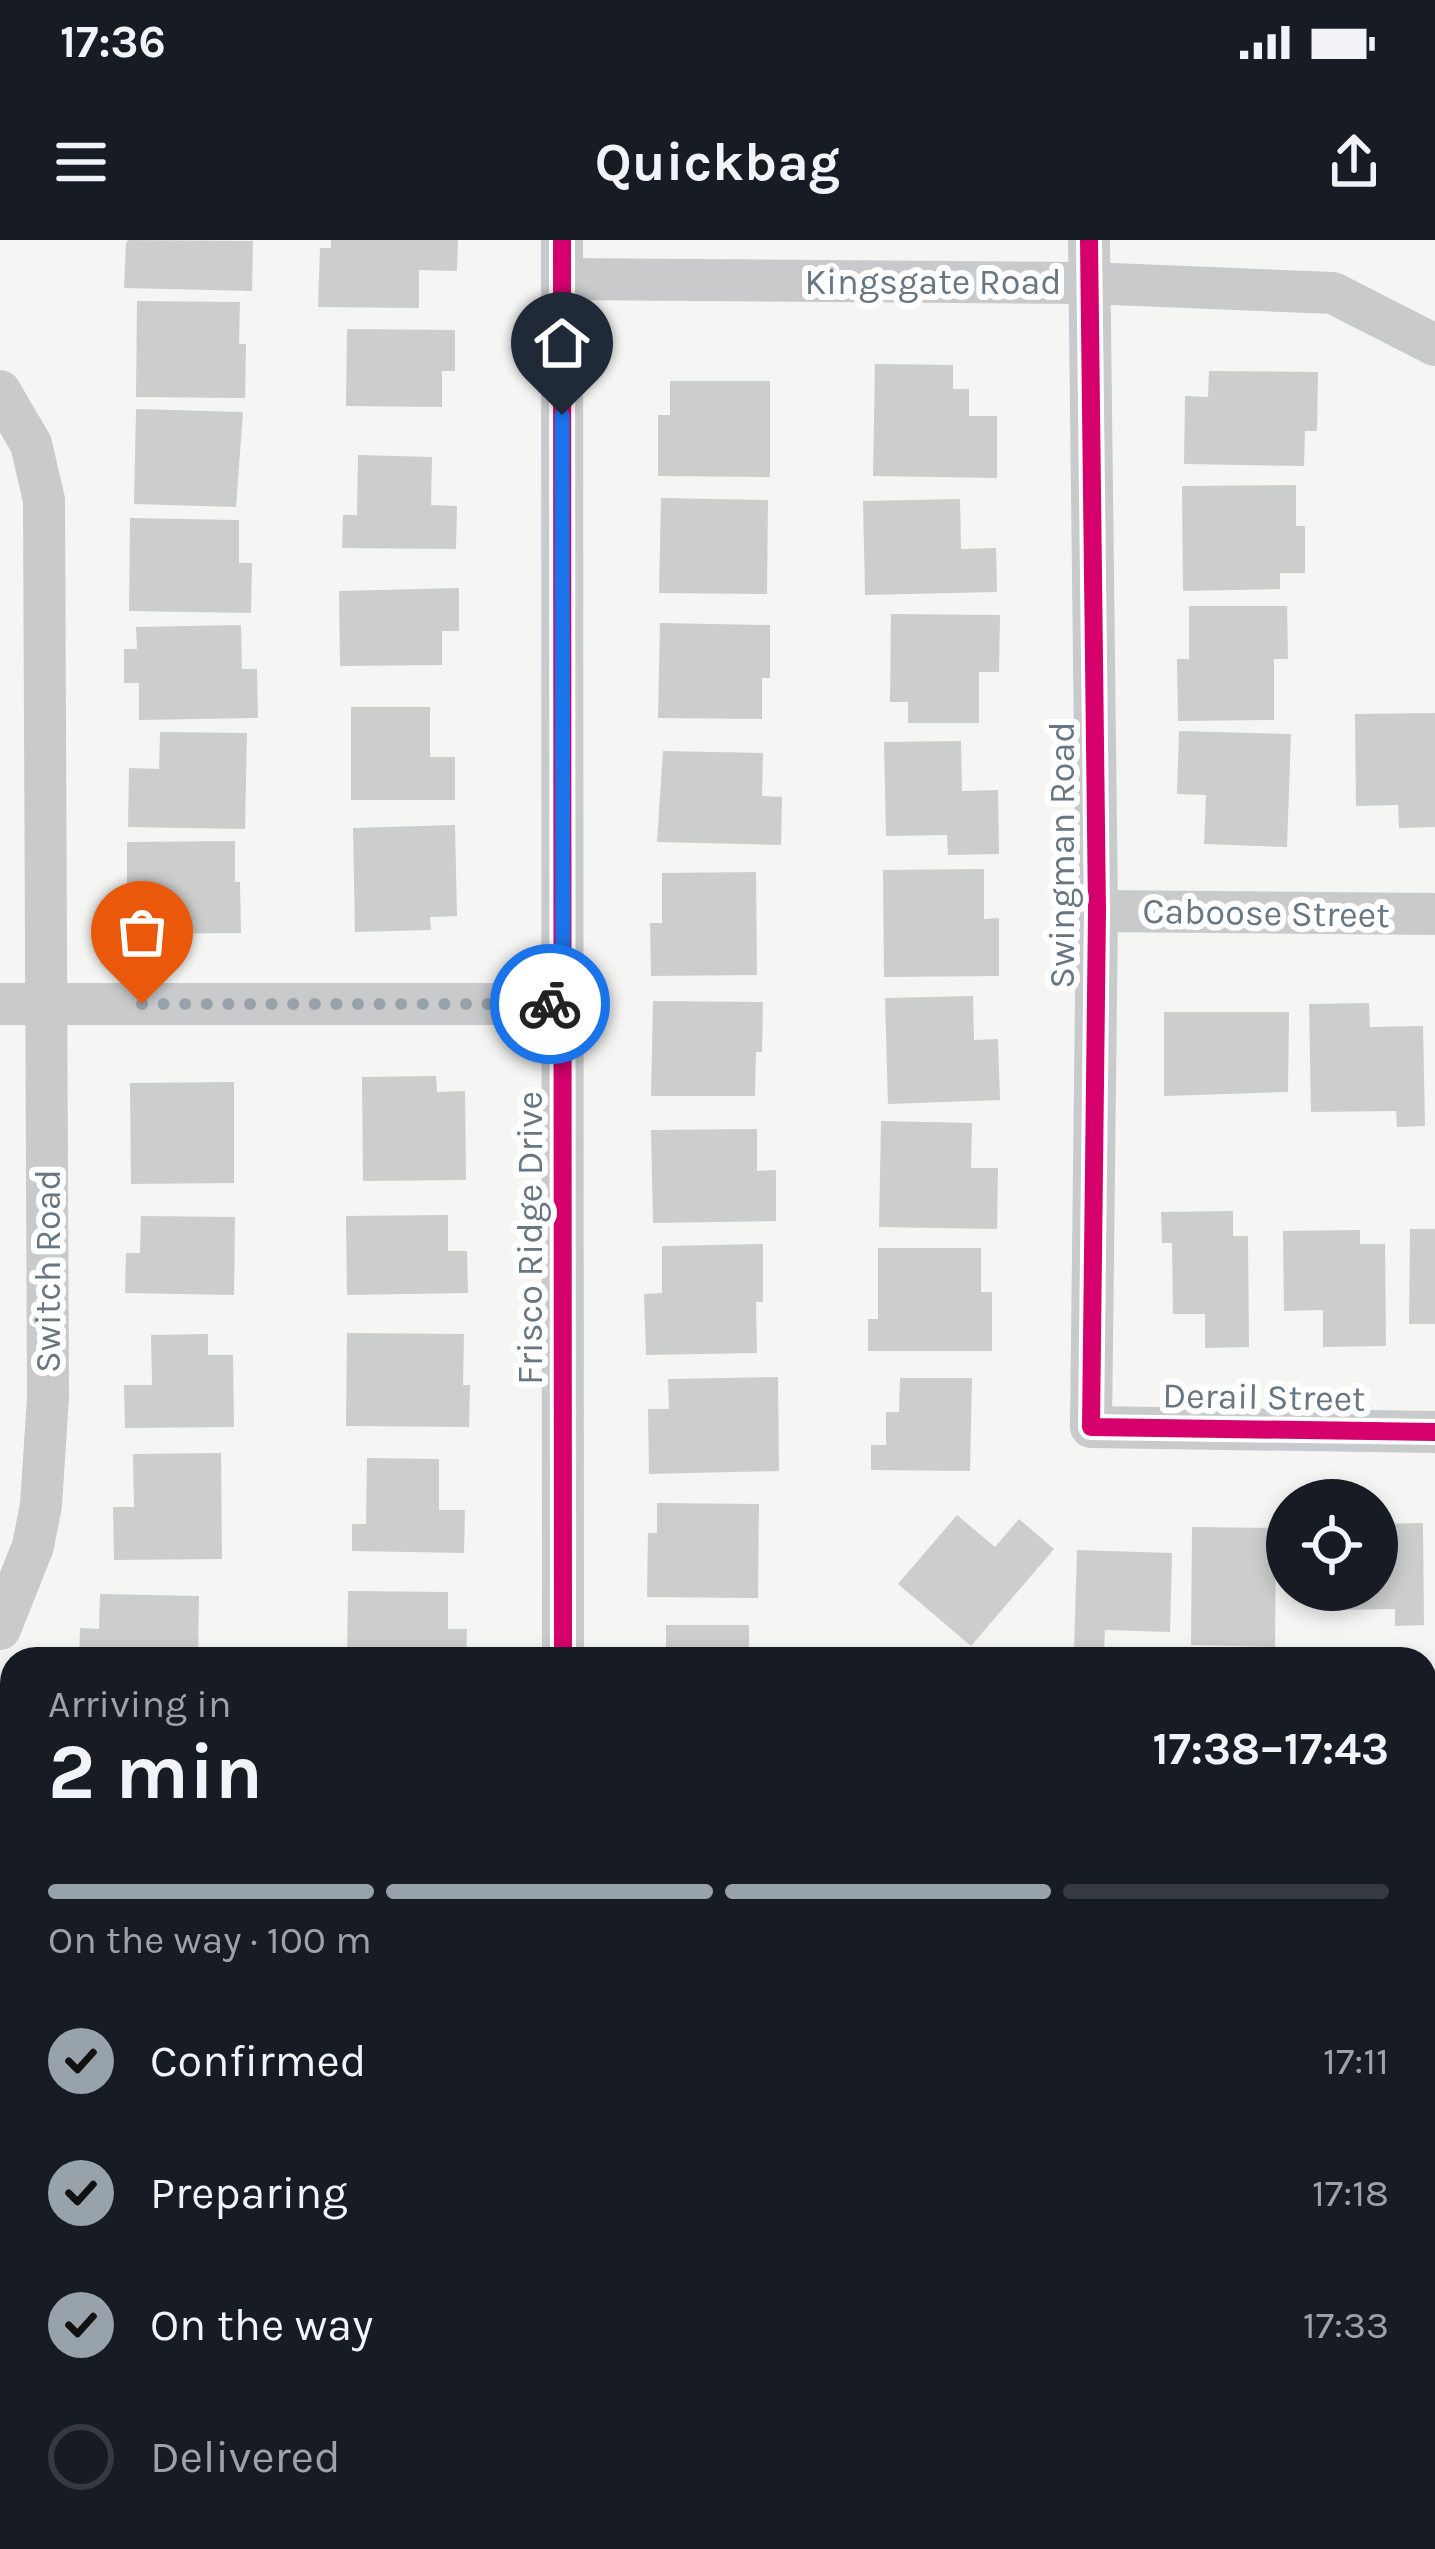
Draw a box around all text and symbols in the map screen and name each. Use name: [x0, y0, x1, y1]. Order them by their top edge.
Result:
text: 17:36: [60, 16, 166, 68]
icon: menu: [48, 129, 114, 195]
icon: share: [1321, 129, 1387, 195]
text: Quickbag: [595, 130, 840, 194]
street label: Kingsgate Road: [804, 261, 1062, 303]
pin: [511, 292, 613, 415]
icon: home: [529, 310, 595, 376]
street label: Swingman Road: [1041, 721, 1083, 989]
pin: [91, 881, 193, 1004]
street label: Caboose Street: [1142, 890, 1390, 936]
icon: bag: [109, 899, 175, 965]
courier: [490, 944, 610, 1064]
icon: bike: [517, 971, 583, 1037]
street label: Frisco Ridge Drive: [509, 1091, 551, 1385]
street label: Switch Road: [27, 1169, 69, 1373]
street label: Derail Street: [1162, 1374, 1366, 1420]
map controls: [1266, 1479, 1398, 1611]
button: locate: [1266, 1479, 1398, 1611]
text: Arriving in: [48, 1681, 231, 1727]
text: 17:38–17:43: [1152, 1723, 1389, 1775]
text: 2 min: [48, 1726, 263, 1818]
text: On the way · 100 m: [48, 1917, 372, 1963]
icon: check: [48, 2028, 114, 2094]
text: Confirmed: [150, 2035, 366, 2087]
text: 17:11: [1323, 2038, 1389, 2084]
icon: check: [48, 2160, 114, 2226]
text: Preparing: [150, 2167, 348, 2219]
text: 17:18: [1312, 2170, 1389, 2216]
icon: check: [48, 2292, 114, 2358]
text: On the way: [150, 2299, 373, 2351]
text: 17:33: [1303, 2302, 1389, 2348]
text: Delivered: [150, 2431, 341, 2483]

